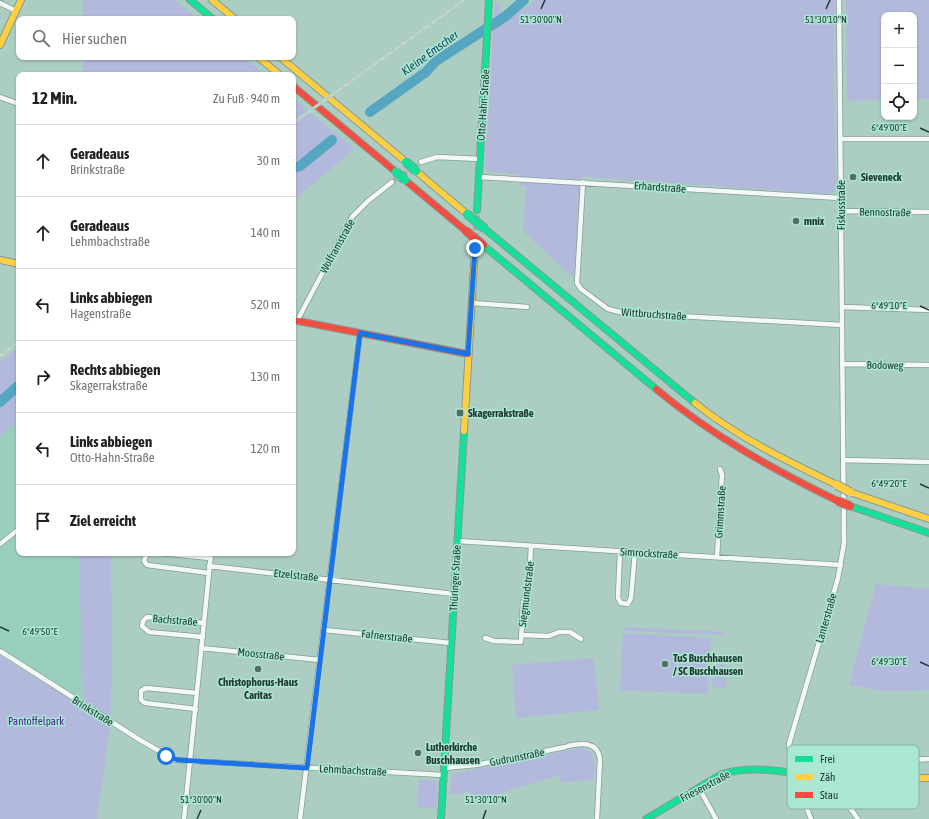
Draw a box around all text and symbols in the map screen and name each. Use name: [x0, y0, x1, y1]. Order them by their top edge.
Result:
map controls: [881, 12, 917, 120]
button: +: [881, 12, 917, 48]
text: 51°30'00"N: [520, 14, 562, 25]
text: 51°30'10"N: [805, 14, 847, 25]
search box: [16, 16, 296, 60]
icon: search: [30, 27, 52, 49]
water label: Kleine Emscher: [399, 27, 462, 78]
text: Hier suchen: [62, 30, 127, 47]
button: −: [881, 48, 917, 84]
street label: Otto-Hahn-Straße: [475, 69, 491, 141]
button: locate: [881, 84, 917, 120]
text: 12 Min.: [32, 88, 77, 108]
text: Zu Fuß · 940 m: [213, 91, 280, 106]
text: 6°49'00"E: [871, 122, 907, 133]
text: Geradeaus: [70, 145, 129, 162]
icon: ahead: [32, 150, 54, 172]
text: 30 m: [257, 153, 280, 168]
text: Brinkstraße: [70, 162, 125, 177]
place label: Sieveneck: [861, 171, 902, 183]
marker: Sieveneck: [848, 172, 858, 182]
street label: Erhardstraße: [634, 179, 686, 195]
street label: Fiskusstraße: [835, 180, 847, 230]
street label: Bennostraße: [859, 206, 911, 218]
place label: mnix: [804, 215, 825, 227]
marker: mnix: [791, 216, 801, 226]
text: Geradeaus: [70, 217, 129, 234]
street label: Wolframstraße: [317, 217, 357, 275]
icon: ahead: [32, 222, 54, 244]
text: 140 m: [251, 225, 280, 240]
text: Lehmbachstraße: [70, 234, 150, 249]
route end: [466, 239, 484, 257]
text: Links abbiegen: [70, 289, 152, 306]
icon: left: [32, 294, 54, 316]
text: 520 m: [251, 297, 280, 312]
text: 6°49'10"E: [871, 300, 907, 311]
text: Hagenstraße: [70, 306, 131, 321]
street label: Wittbruchstraße: [621, 306, 687, 322]
street label: Bodoweg: [866, 359, 904, 371]
text: Rechts abbiegen: [70, 361, 160, 378]
icon: right: [32, 366, 54, 388]
text: 130 m: [251, 369, 280, 384]
text: Skagerrakstraße: [70, 378, 148, 393]
place label: Skagerrakstraße: [468, 407, 534, 419]
marker: Skagerrakstraße: [455, 408, 465, 418]
text: Links abbiegen: [70, 433, 152, 450]
icon: left: [32, 438, 54, 460]
text: 120 m: [251, 441, 280, 456]
text: Otto-Hahn-Straße: [70, 450, 155, 465]
text: 6°49'20"E: [871, 478, 907, 489]
street label: Grimmstraße: [712, 485, 728, 539]
icon: arrive: [32, 510, 54, 532]
text: Ziel erreicht: [70, 512, 136, 529]
street label: Thüringer Straße: [447, 544, 463, 612]
street label: Simrockstraße: [620, 545, 678, 561]
street label: Siegmundstraße: [516, 561, 536, 627]
street label: Etzelstraße: [273, 567, 319, 583]
street label: Lanterstraße: [813, 592, 839, 644]
street label: Bachstraße: [152, 612, 198, 628]
text: 6°49'50"E: [22, 626, 58, 637]
street label: Fafnerstraße: [361, 627, 413, 645]
street label: Moosstraße: [237, 646, 285, 662]
place label: TuS Buschhausen / SC Buschhausen: [673, 652, 743, 677]
text: 6°49'30"E: [871, 656, 907, 667]
marker: TuS Buschhausen / SC Buschhausen: [660, 659, 670, 669]
marker: Christophorus-Haus Caritas: [253, 664, 263, 674]
place label: Christophorus-Haus Caritas: [218, 676, 298, 701]
street label: Brinkstraße: [70, 694, 116, 728]
park label: Pantoffelpark: [8, 715, 64, 727]
place label: Lutherkirche Buschhausen: [426, 741, 480, 766]
legend: [787, 745, 919, 809]
street label: Gudrunstraße: [489, 746, 545, 768]
route start: [157, 747, 175, 765]
marker: Lutherkirche Buschhausen: [413, 748, 423, 758]
text: Frei: [820, 753, 835, 765]
street label: Lehmbachstraße: [319, 762, 387, 778]
street label: Friesenstraße: [678, 768, 732, 804]
text: Zäh: [820, 771, 835, 783]
text: Stau: [820, 789, 838, 801]
text: 51°30'00"N: [180, 794, 222, 805]
text: 51°30'10"N: [465, 794, 507, 805]

